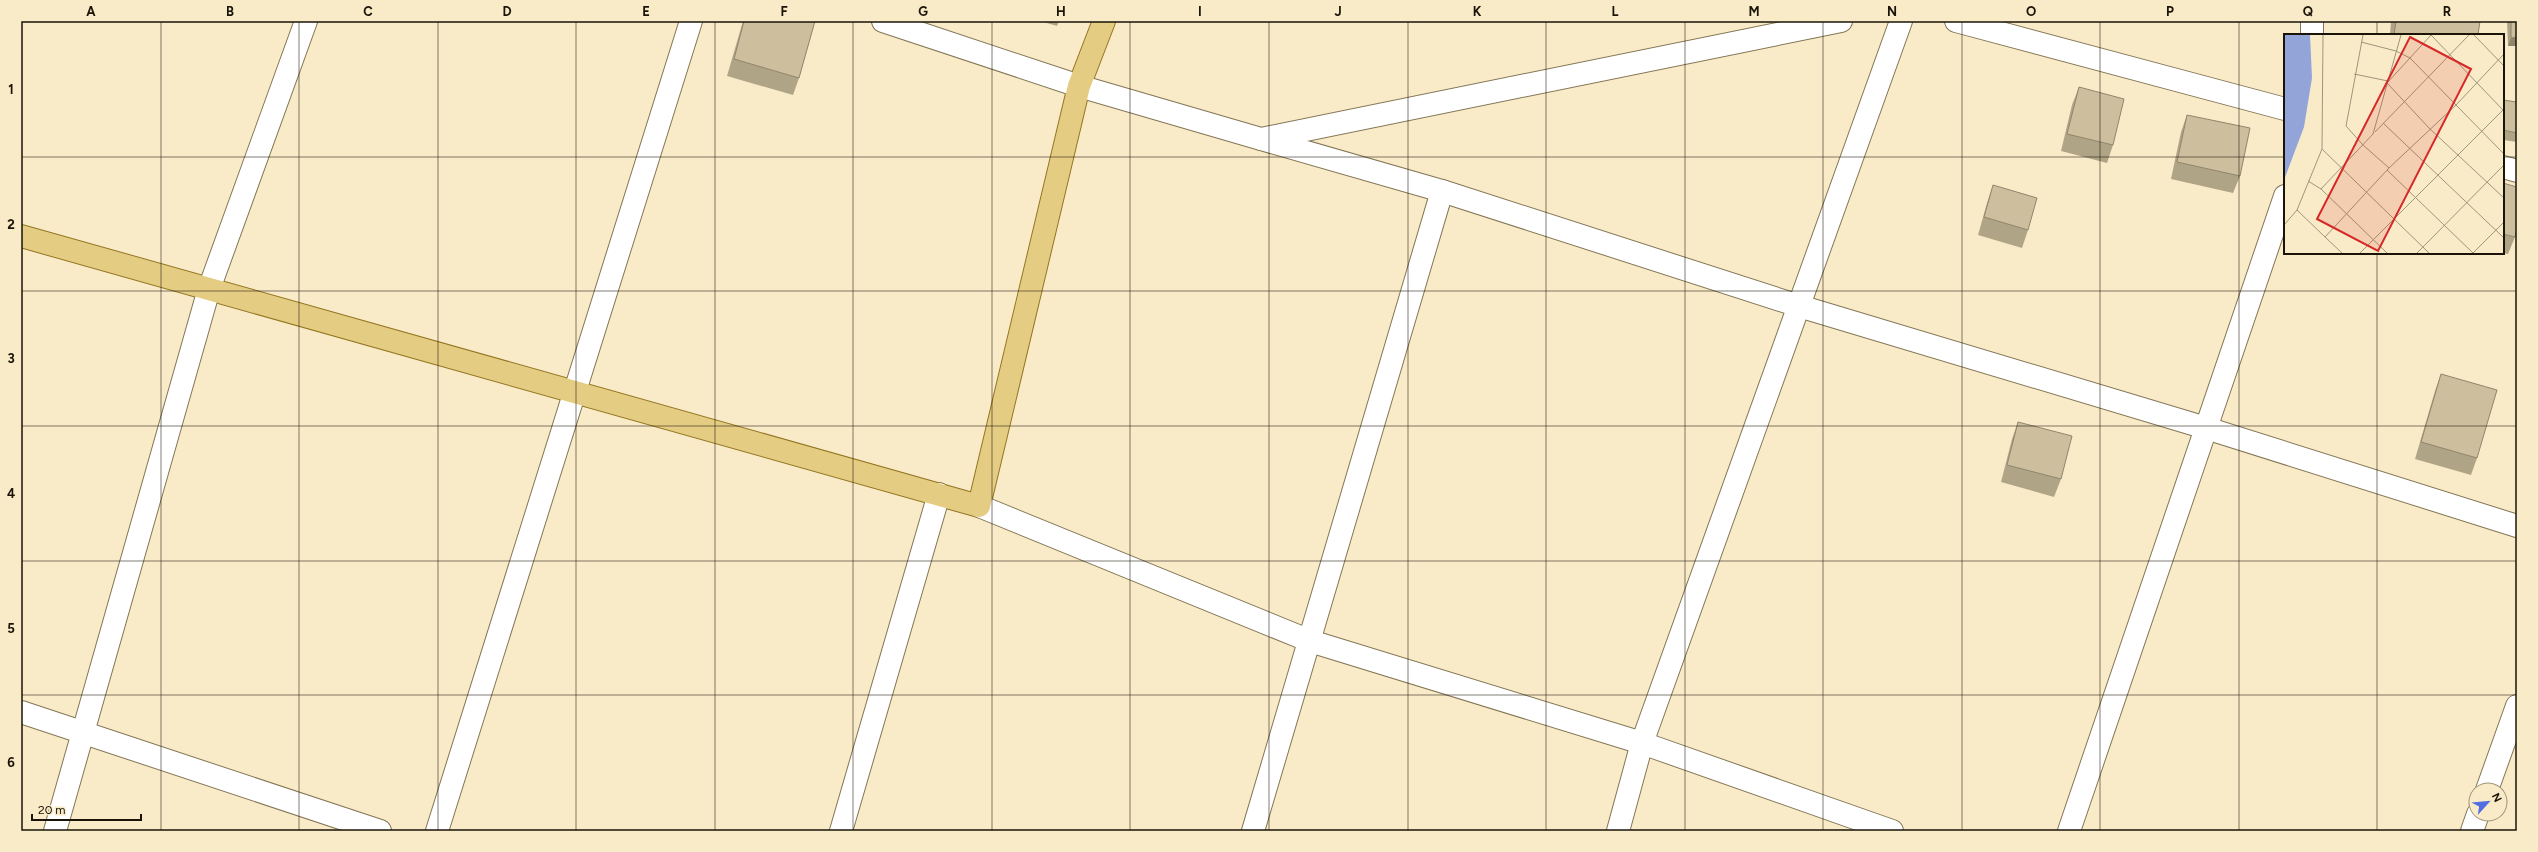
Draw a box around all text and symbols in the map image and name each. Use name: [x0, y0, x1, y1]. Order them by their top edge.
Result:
text: A: [86, 4, 96, 19]
text: B: [226, 4, 234, 19]
text: C: [363, 4, 373, 19]
text: D: [502, 4, 512, 19]
text: E: [642, 4, 650, 19]
text: F: [780, 4, 788, 19]
text: G: [918, 4, 928, 19]
text: H: [1056, 4, 1066, 19]
text: I: [1198, 4, 1202, 19]
text: J: [1334, 4, 1342, 19]
text: K: [1473, 4, 1482, 19]
text: L: [1612, 4, 1619, 19]
text: M: [1748, 4, 1760, 19]
text: N: [1887, 4, 1897, 19]
text: O: [2026, 4, 2036, 19]
text: P: [2166, 4, 2174, 19]
text: Q: [2303, 4, 2313, 19]
text: R: [2443, 4, 2452, 19]
inset map: [2284, 34, 2504, 254]
text: 1: [8, 82, 14, 97]
text: 2: [7, 217, 15, 232]
text: 3: [7, 351, 15, 366]
text: 4: [7, 486, 15, 501]
text: 5: [7, 621, 15, 636]
text: 6: [7, 755, 15, 770]
north arrow: [2468, 782, 2508, 822]
text: N: [2489, 791, 2504, 804]
scale bar: [32, 796, 141, 822]
text: 20 m: [38, 803, 66, 817]

